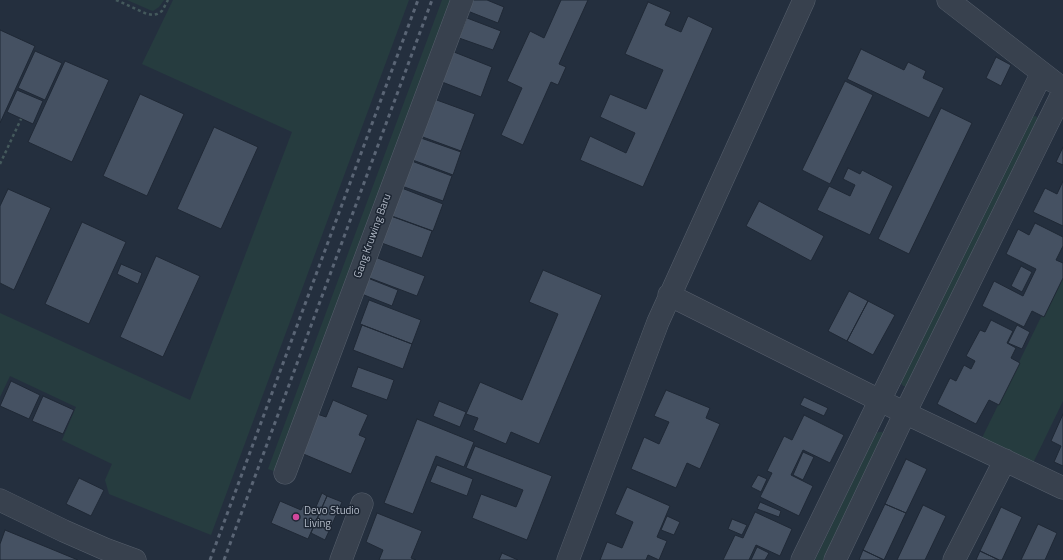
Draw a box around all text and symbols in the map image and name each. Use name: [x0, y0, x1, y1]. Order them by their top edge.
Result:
street label: Gang Kruwing Baru: [352, 192, 394, 280]
place label: Devo Studio Living: [304, 504, 360, 530]
marker: Devo Studio Living: [291, 512, 301, 522]

